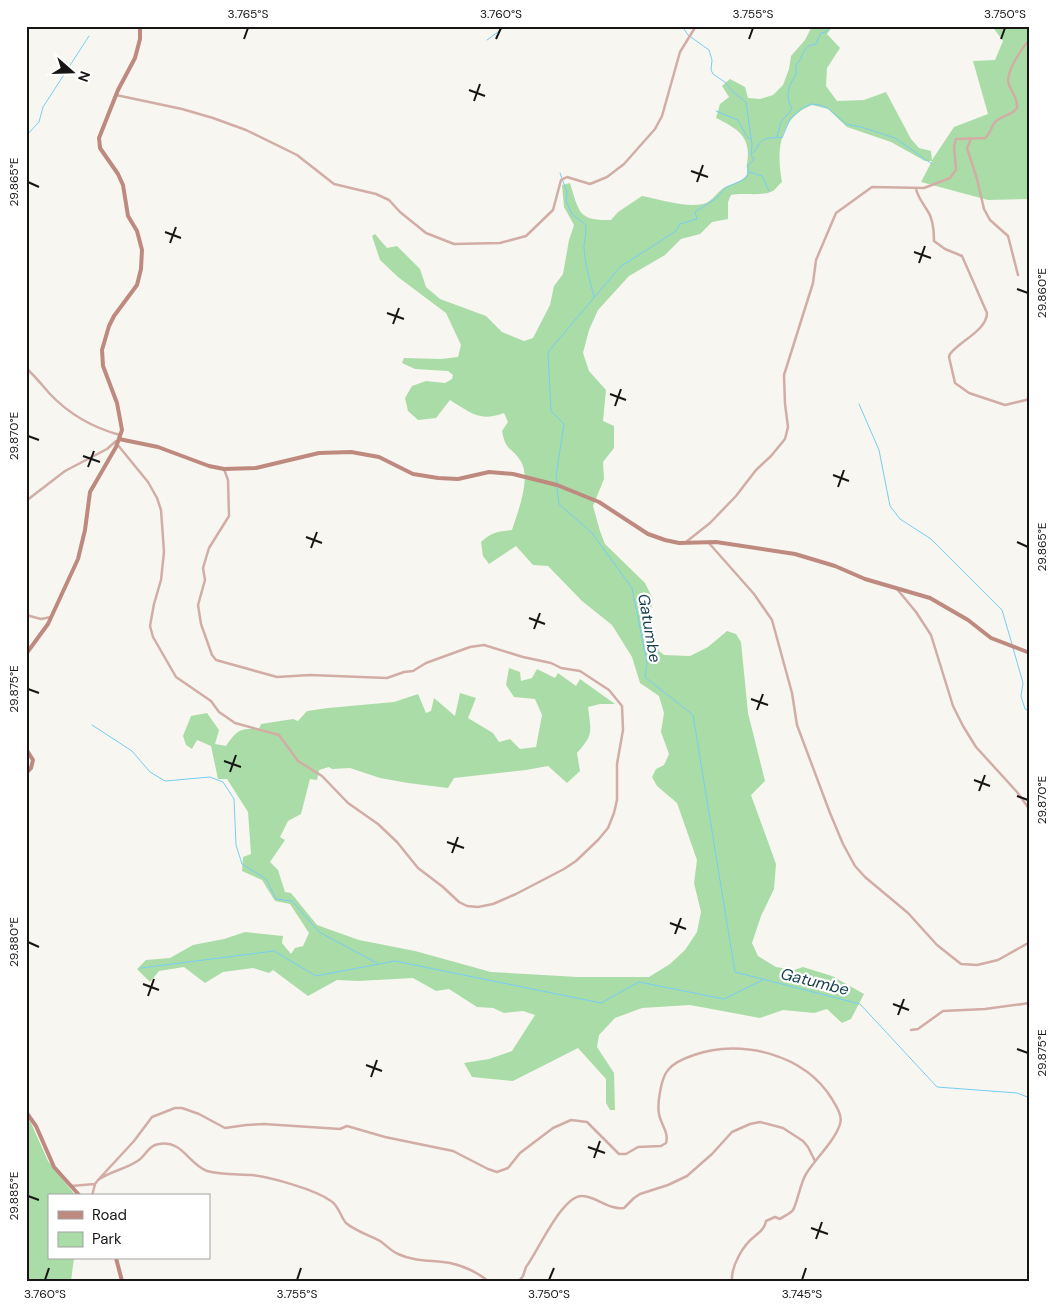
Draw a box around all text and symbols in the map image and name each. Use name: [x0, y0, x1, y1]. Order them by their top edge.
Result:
text: 3.765°S: [228, 6, 268, 22]
text: 3.760°S: [480, 6, 522, 22]
text: 3.755°S: [733, 6, 773, 22]
text: 3.750°S: [984, 6, 1026, 22]
north arrow: [48, 48, 98, 98]
text: N: [74, 69, 94, 84]
text: 29.865°E: [6, 157, 22, 207]
text: 29.860°E: [1034, 268, 1050, 318]
text: 29.870°E: [6, 411, 22, 460]
text: 29.865°E: [1034, 522, 1050, 572]
water label: Gatumbe: [633, 592, 666, 664]
text: 29.875°E: [6, 665, 22, 713]
text: 29.870°E: [1034, 775, 1050, 824]
text: 29.880°E: [6, 917, 22, 967]
water label: Gatumbe: [779, 963, 851, 1000]
text: 29.875°E: [1034, 1029, 1050, 1077]
text: 29.885°E: [6, 1171, 22, 1221]
legend: [48, 1194, 210, 1260]
text: Road: [92, 1205, 127, 1225]
text: Park: [92, 1229, 122, 1249]
text: 3.760°S: [24, 1286, 66, 1302]
text: 3.755°S: [277, 1286, 317, 1302]
text: 3.750°S: [528, 1286, 570, 1302]
text: 3.745°S: [782, 1286, 822, 1302]

